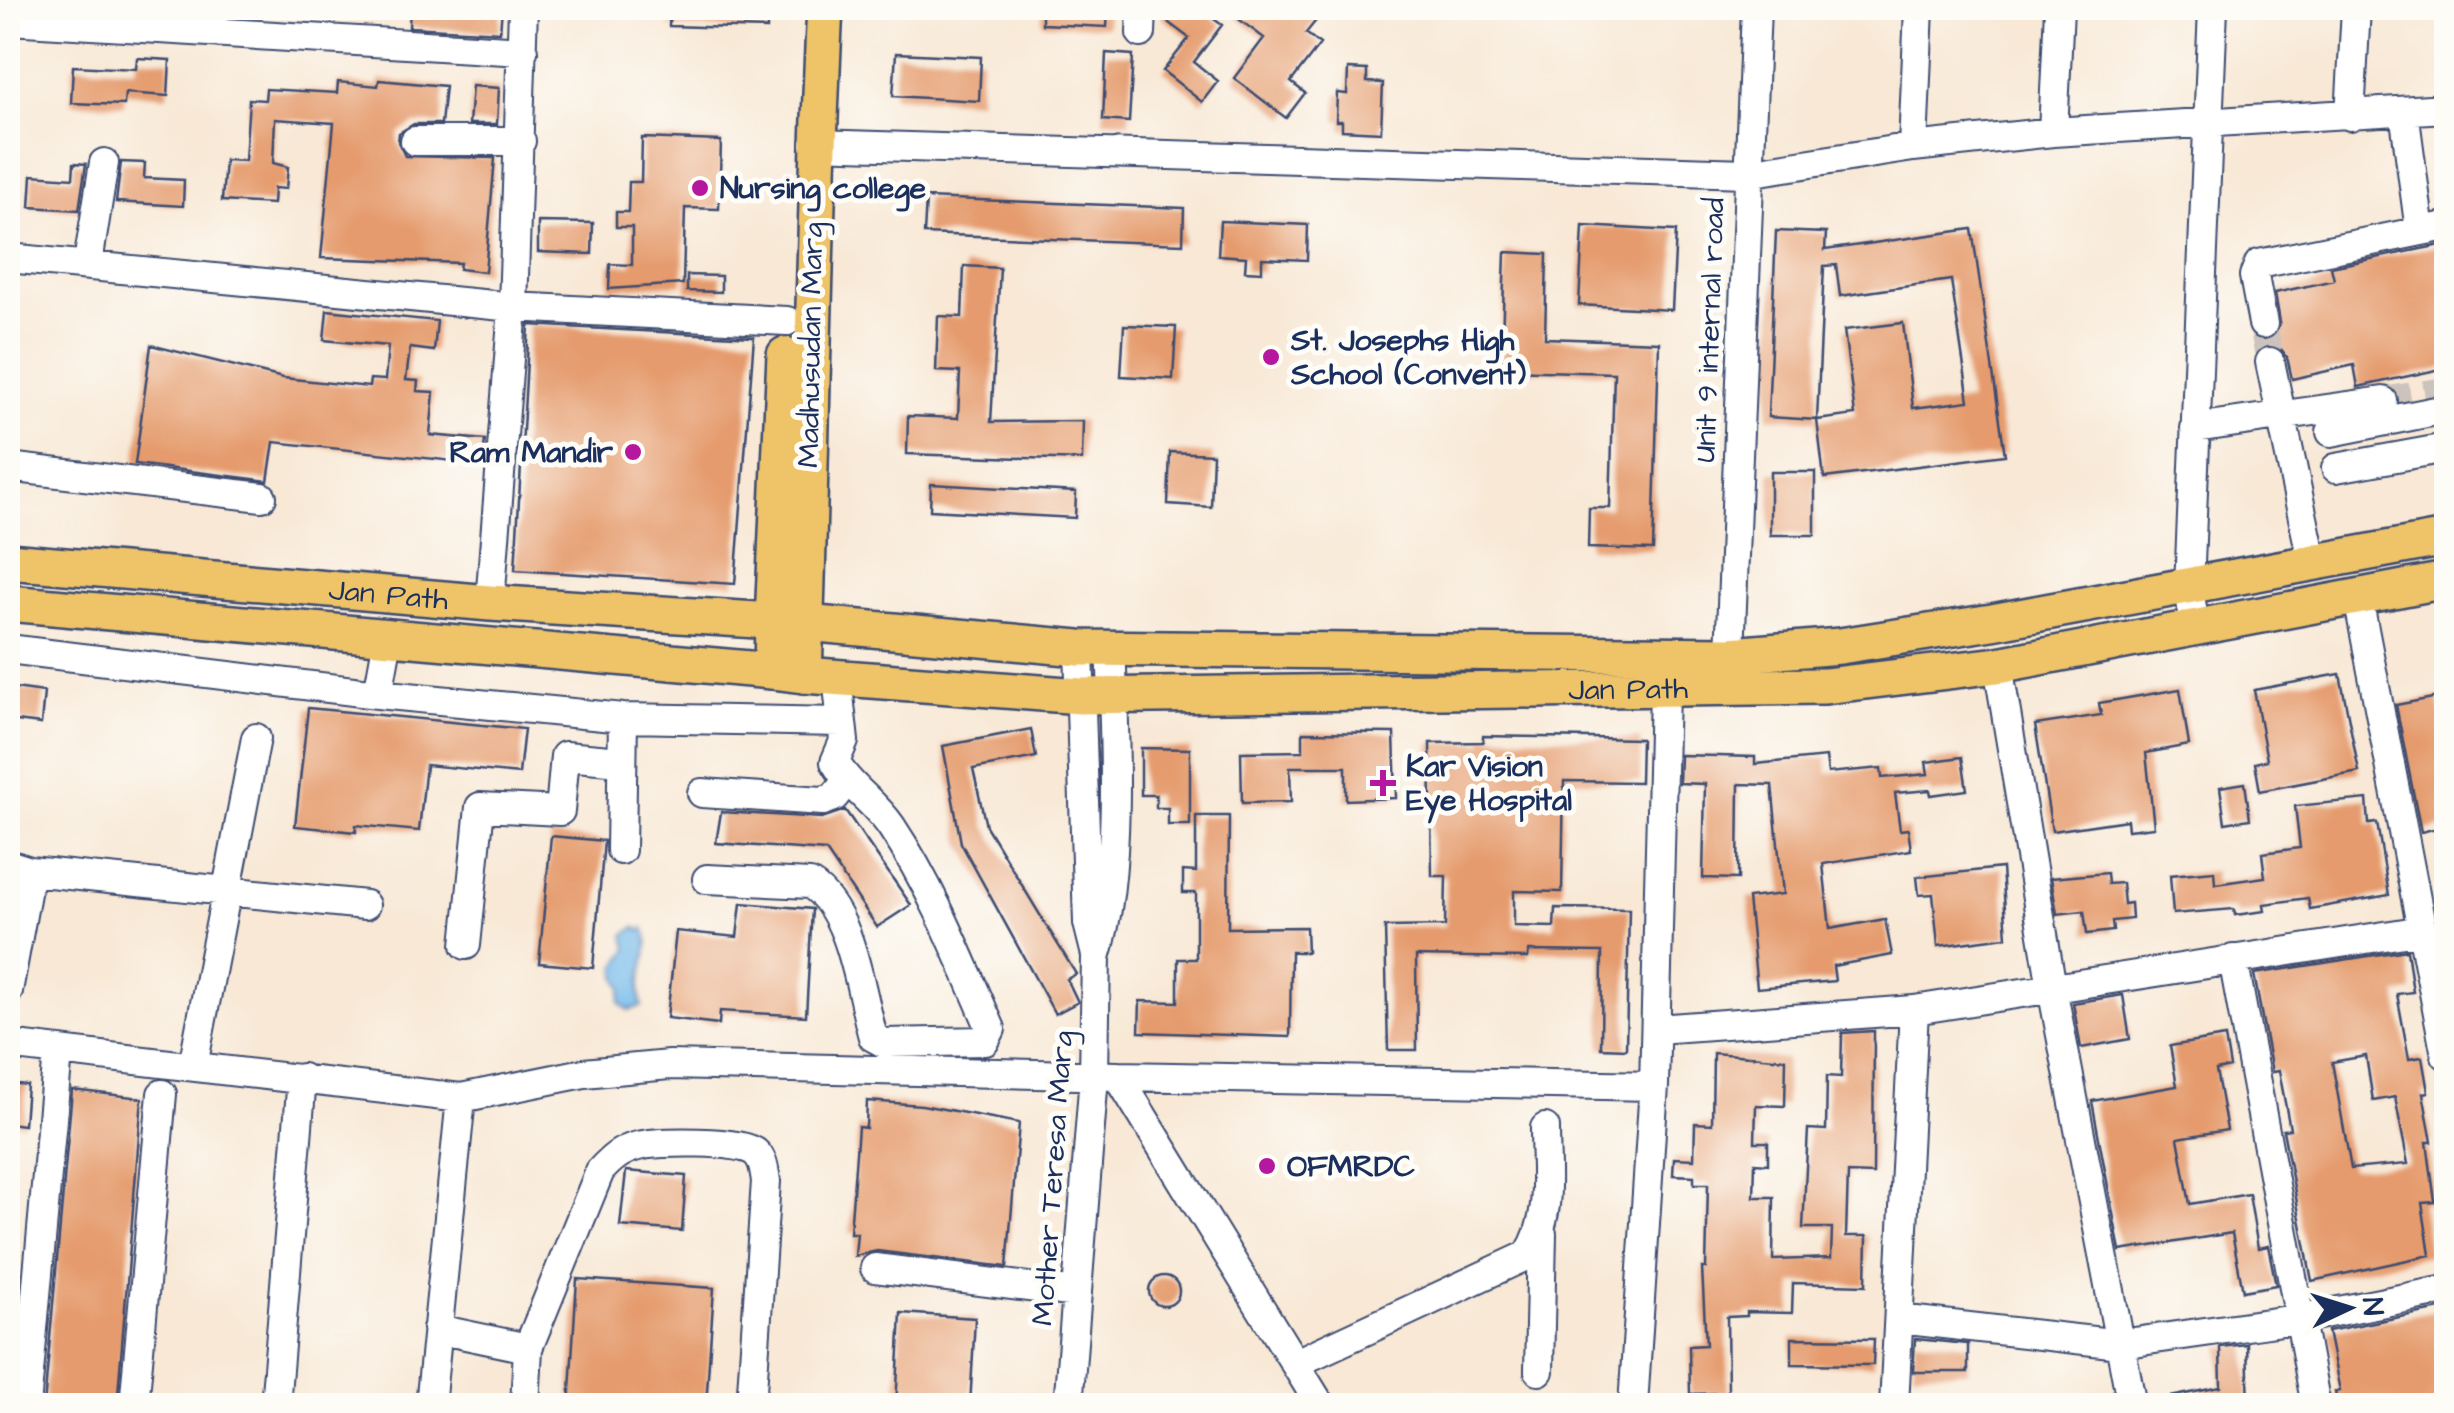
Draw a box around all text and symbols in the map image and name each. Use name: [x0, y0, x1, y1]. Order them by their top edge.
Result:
place label: Nursing college: [720, 168, 926, 212]
marker: Nursing college: [689, 177, 711, 199]
street label: Unit 9 internal road: [1684, 197, 1736, 463]
street label: Madhusudan Marg: [788, 222, 835, 468]
place label: St. Josephs High School (Convent): [1290, 320, 1527, 396]
marker: St. Josephs High School (Convent): [1260, 346, 1282, 368]
place label: Ram Mandir: [449, 432, 613, 474]
marker: Ram Mandir: [622, 441, 644, 463]
street label: Jan Path: [327, 569, 450, 621]
street label: Jan Path: [1568, 668, 1688, 711]
place label: Kar Vision Eye Hospital: [1406, 746, 1572, 824]
marker: Kar Vision Eye Hospital: [1370, 770, 1396, 796]
street label: Mother Teresa Marg: [1022, 1029, 1085, 1327]
place label: OFMRDC: [1287, 1146, 1416, 1188]
marker: OFMRDC: [1256, 1155, 1278, 1177]
north arrow: [2299, 1258, 2399, 1358]
text: N: [2352, 1296, 2393, 1317]

